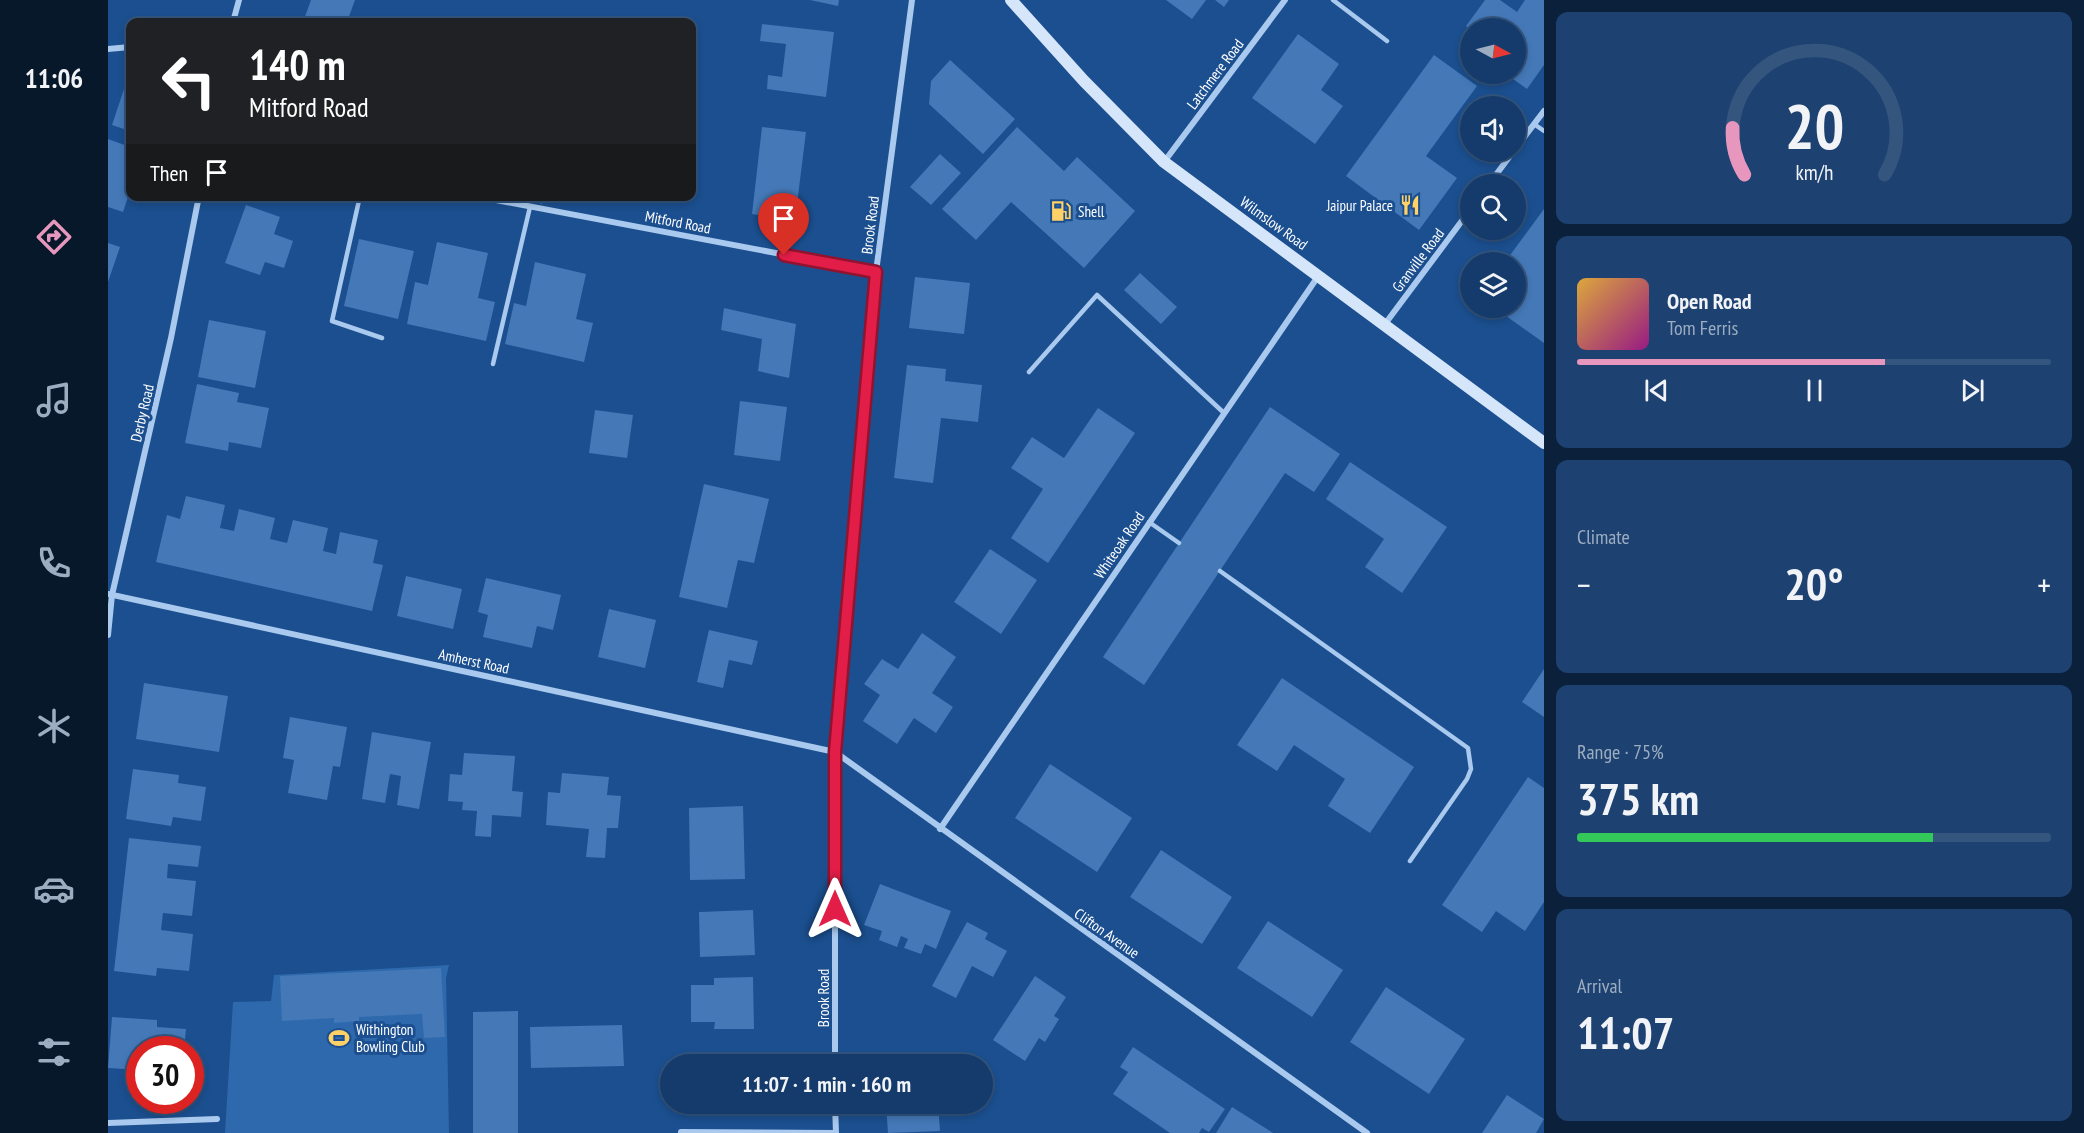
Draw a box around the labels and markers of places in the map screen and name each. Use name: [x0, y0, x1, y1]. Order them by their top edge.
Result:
pin: [758, 193, 809, 255]
restaurant icon: Jaipur Palace: [1398, 193, 1422, 217]
place label: Jaipur Palace: [1326, 196, 1393, 215]
fuel station icon: Shell: [1049, 199, 1073, 223]
place label: Shell: [1078, 202, 1105, 221]
place label: Withington Bowling Club: [356, 1020, 425, 1056]
sports icon: Withington Bowling Club: [327, 1026, 351, 1050]

